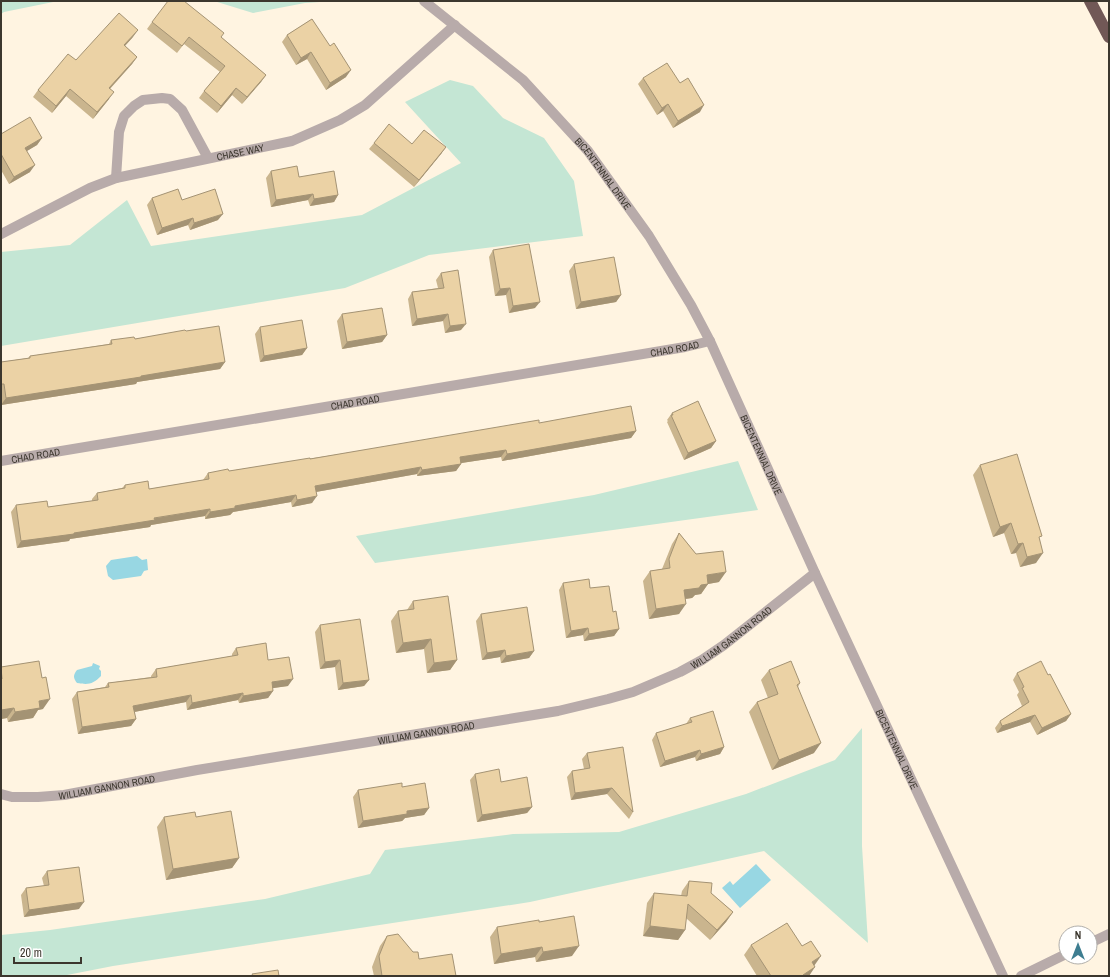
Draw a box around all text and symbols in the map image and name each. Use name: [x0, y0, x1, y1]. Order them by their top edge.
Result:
street label: BICENTENNIAL DRIVE: [572, 135, 634, 212]
street label: CHASE WAY: [215, 141, 266, 164]
street label: CHAD ROAD: [649, 338, 701, 360]
street label: CHAD ROAD: [330, 392, 381, 413]
street label: BICENTENNIAL DRIVE: [737, 413, 785, 497]
street label: CHAD ROAD: [10, 445, 61, 466]
street label: WILLIAM GANNON ROAD: [688, 603, 775, 672]
street label: BICENTENNIAL DRIVE: [872, 707, 921, 791]
street label: WILLIAM GANNON ROAD: [377, 719, 476, 747]
street label: WILLIAM GANNON ROAD: [58, 772, 156, 802]
north arrow: [1058, 925, 1098, 965]
text: N: [1075, 928, 1081, 942]
scale bar: [14, 939, 81, 965]
text: 20 m: [20, 945, 42, 961]

